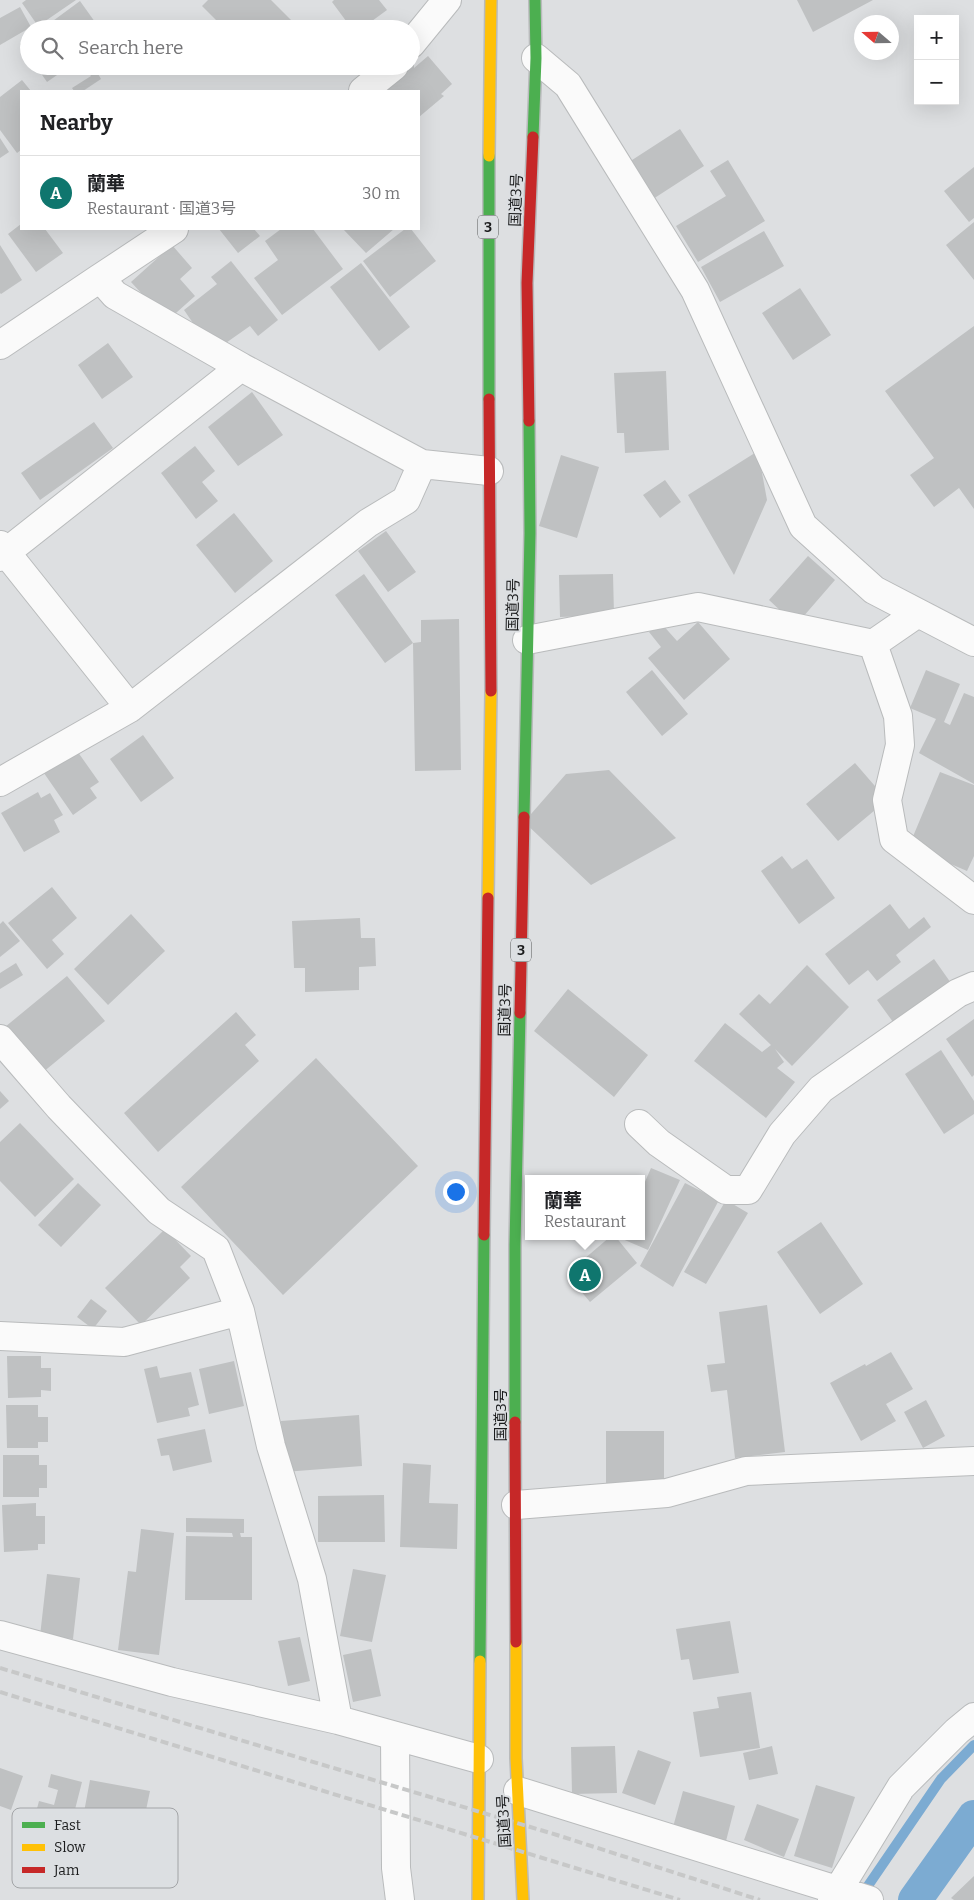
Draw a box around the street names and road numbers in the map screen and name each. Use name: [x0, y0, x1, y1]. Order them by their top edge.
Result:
street label: 国道3号: [506, 173, 526, 227]
road number: 3: [478, 216, 498, 238]
street label: 国道3号: [504, 578, 522, 632]
road number: 3: [511, 938, 531, 962]
street label: 国道3号: [496, 983, 514, 1037]
street label: 国道3号: [492, 1388, 510, 1442]
street label: 国道3号: [494, 1794, 514, 1848]

